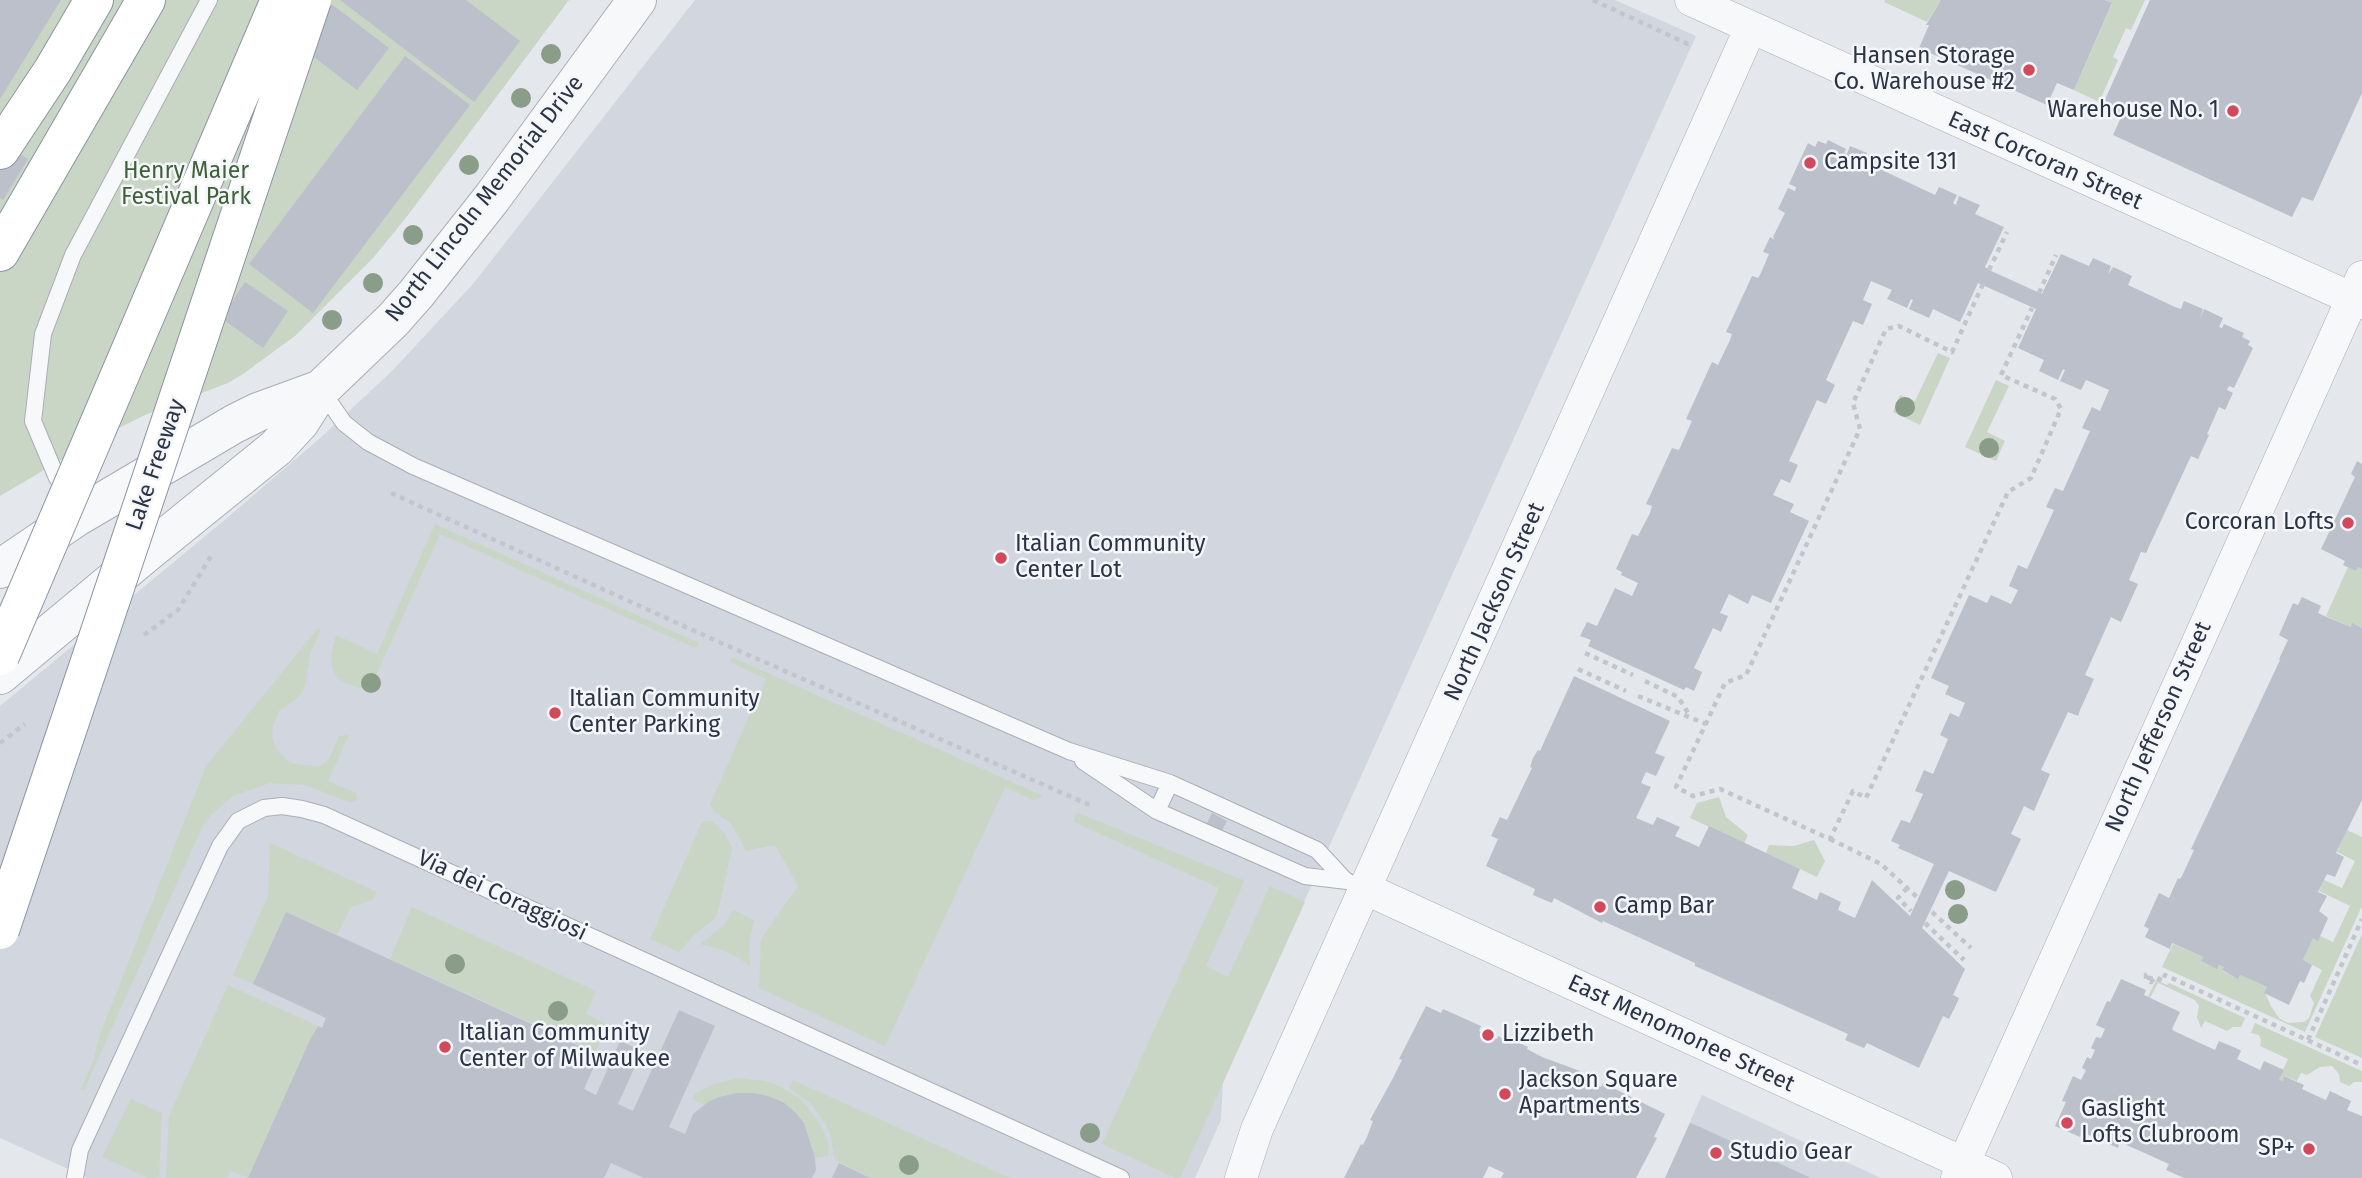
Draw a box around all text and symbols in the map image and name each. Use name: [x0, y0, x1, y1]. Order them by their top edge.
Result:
place label: Hansen Storage Co. Warehouse #2: [1833, 43, 2015, 97]
marker: Hansen Storage Co. Warehouse #2: [2021, 62, 2037, 78]
street label: North Lincoln Memorial Drive: [380, 70, 590, 328]
place label: Warehouse No. 1: [2047, 97, 2219, 125]
marker: Warehouse No. 1: [2225, 103, 2241, 119]
street label: East Corcoran Street: [1943, 106, 2147, 216]
place label: Campsite 131: [1824, 149, 1957, 177]
marker: Campsite 131: [1802, 155, 1818, 171]
park label: Henry Maier Festival Park: [121, 158, 251, 212]
street label: Lake Freeway: [121, 396, 191, 534]
street label: North Jackson Street: [1439, 499, 1551, 705]
place label: Corcoran Lofts: [2185, 509, 2334, 537]
marker: Corcoran Lofts: [2340, 515, 2356, 531]
place label: Italian Community Center Lot: [1015, 531, 1206, 585]
marker: Italian Community Center Lot: [993, 550, 1009, 566]
street label: North Jefferson Street: [2100, 617, 2218, 837]
place label: Italian Community Center Parking: [569, 686, 760, 740]
marker: Italian Community Center Parking: [547, 705, 563, 721]
street label: Via dei Coraggiosi: [413, 845, 591, 947]
place label: Camp Bar: [1614, 893, 1714, 921]
marker: Camp Bar: [1592, 899, 1608, 915]
street label: East Menomonee Street: [1563, 969, 1799, 1099]
place label: Italian Community Center of Milwaukee: [459, 1020, 670, 1074]
place label: Lizzibeth: [1502, 1021, 1595, 1049]
marker: Lizzibeth: [1480, 1027, 1496, 1043]
marker: Italian Community Center of Milwaukee: [437, 1039, 453, 1055]
place label: Jackson Square Apartments: [1519, 1067, 1678, 1121]
marker: Jackson Square Apartments: [1497, 1086, 1513, 1102]
place label: Gaslight Lofts Clubroom: [2081, 1096, 2239, 1150]
marker: Gaslight Lofts Clubroom: [2059, 1115, 2075, 1131]
place label: SP+: [2258, 1135, 2295, 1163]
place label: Studio Gear: [1730, 1139, 1852, 1167]
marker: SP+: [2301, 1141, 2317, 1157]
marker: Studio Gear: [1708, 1145, 1724, 1161]

